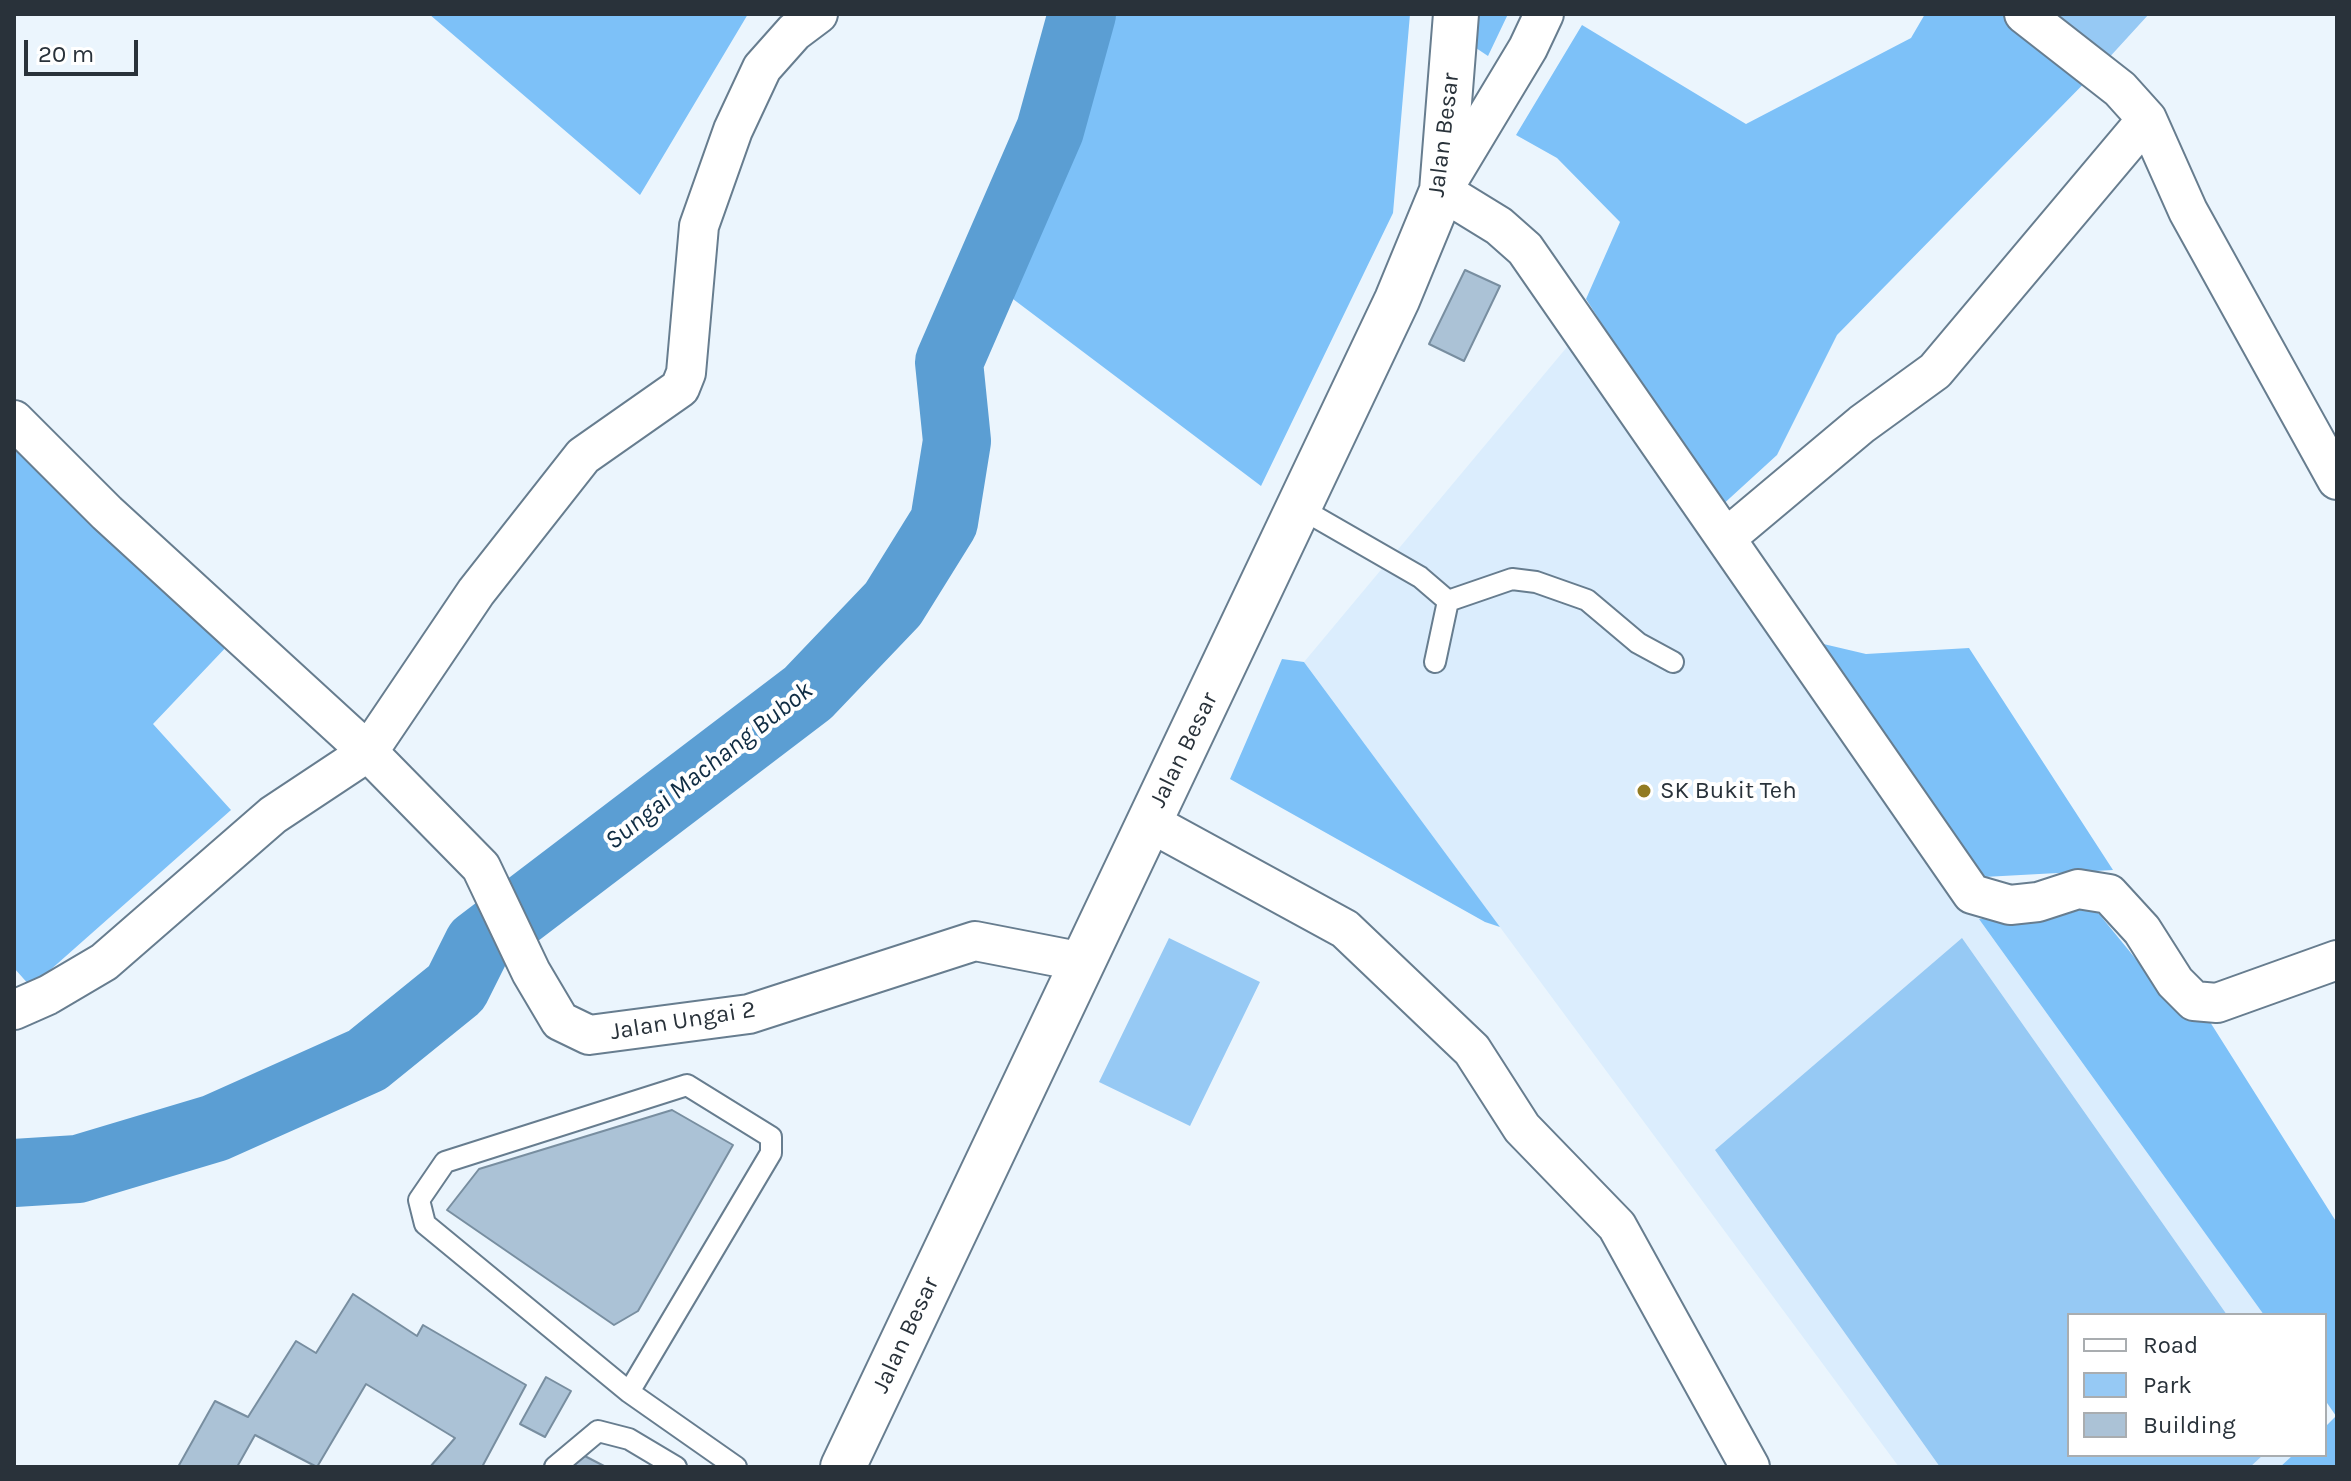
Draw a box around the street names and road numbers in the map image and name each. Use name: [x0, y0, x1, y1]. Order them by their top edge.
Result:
street label: Jalan Besar: [1422, 71, 1466, 199]
street label: Jalan Besar: [1144, 688, 1224, 812]
street label: Jalan Ungai 2: [608, 995, 758, 1047]
street label: Jalan Besar: [867, 1272, 945, 1398]

